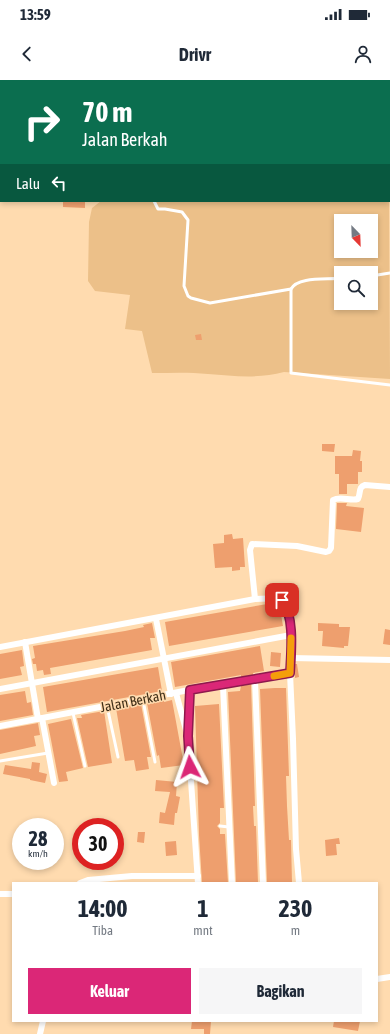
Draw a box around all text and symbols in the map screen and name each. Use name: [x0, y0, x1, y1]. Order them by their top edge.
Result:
text: 13:59: [20, 6, 51, 23]
icon: back: [16, 43, 38, 65]
icon: person: [352, 43, 374, 65]
text: Drivr: [179, 44, 211, 65]
icon: right: [16, 96, 68, 148]
text: 70 m: [82, 96, 132, 128]
text: Jalan Berkah: [82, 129, 168, 150]
icon: left: [48, 172, 70, 194]
text: Lalu: [16, 175, 40, 192]
north arrow: [334, 214, 378, 258]
map controls: [334, 214, 378, 310]
button: search: [334, 266, 378, 310]
pin: [265, 583, 299, 617]
icon: arrive: [271, 589, 293, 611]
street label: Jalan Berkah: [99, 687, 167, 715]
position arrow: [169, 746, 211, 788]
speed limit sign: 30: [72, 818, 124, 870]
text: 28: [29, 827, 47, 850]
text: km/h: [28, 848, 48, 859]
text: 14:00: [78, 895, 128, 922]
text: 1: [197, 895, 209, 922]
text: 230: [278, 895, 312, 922]
text: Tiba: [92, 923, 113, 938]
text: mnt: [193, 923, 213, 938]
text: m: [291, 923, 300, 938]
button: Keluar: [28, 968, 191, 1014]
button: Bagikan: [199, 968, 362, 1014]

